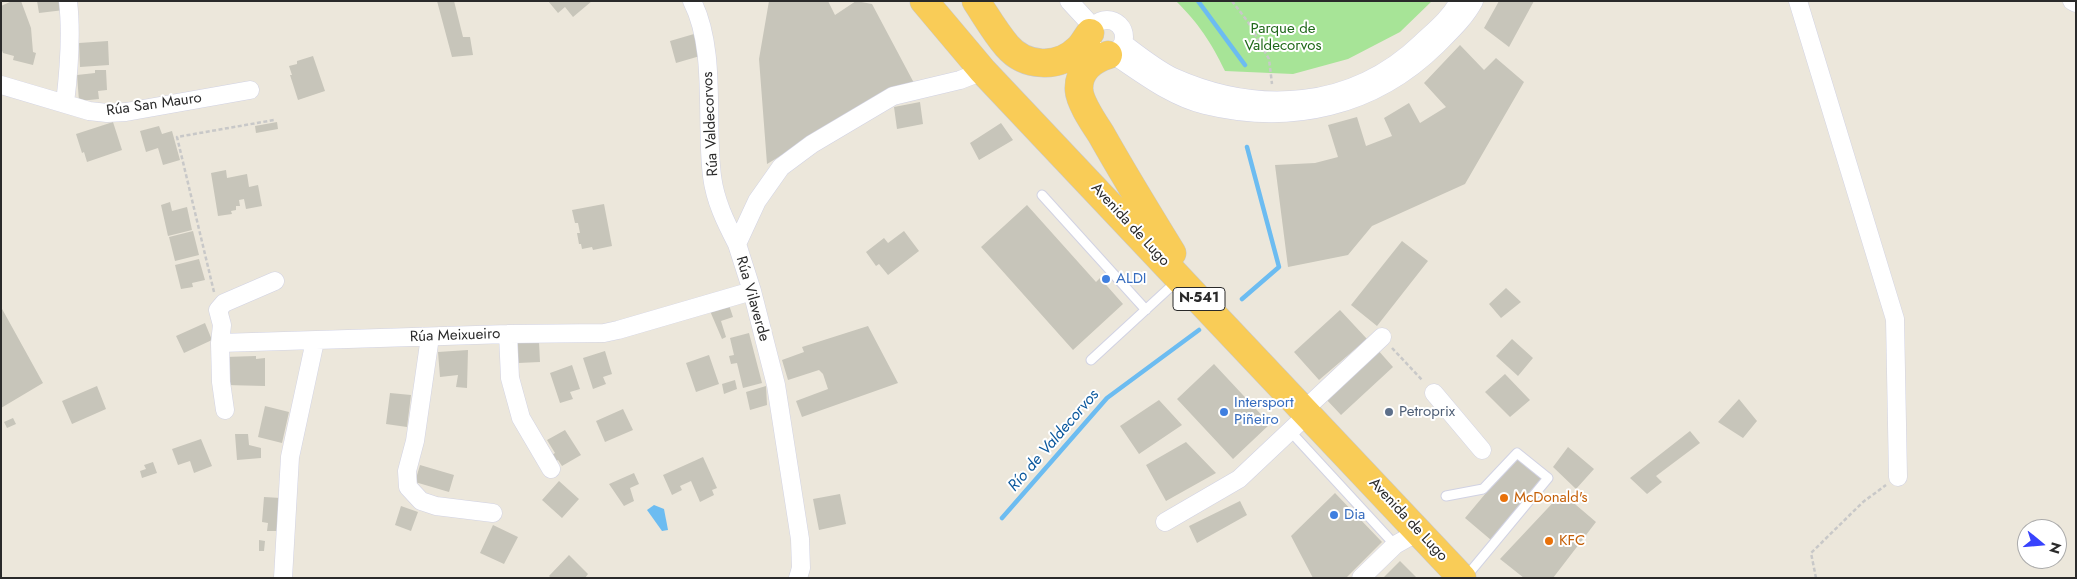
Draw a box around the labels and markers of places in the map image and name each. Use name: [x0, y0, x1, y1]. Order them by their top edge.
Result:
place label: ALDI: [1116, 270, 1147, 288]
marker: ALDI: [1100, 273, 1112, 285]
place label: Intersport Piñeiro: [1234, 394, 1294, 429]
place label: Petroprix: [1399, 403, 1455, 421]
marker: Intersport Piñeiro: [1218, 406, 1230, 418]
marker: Petroprix: [1383, 406, 1395, 418]
place label: McDonald's: [1514, 489, 1588, 507]
marker: McDonald's: [1498, 492, 1510, 504]
place label: Dia: [1344, 506, 1365, 524]
marker: Dia: [1328, 509, 1340, 521]
place label: KFC: [1559, 532, 1585, 550]
marker: KFC: [1543, 535, 1555, 547]

